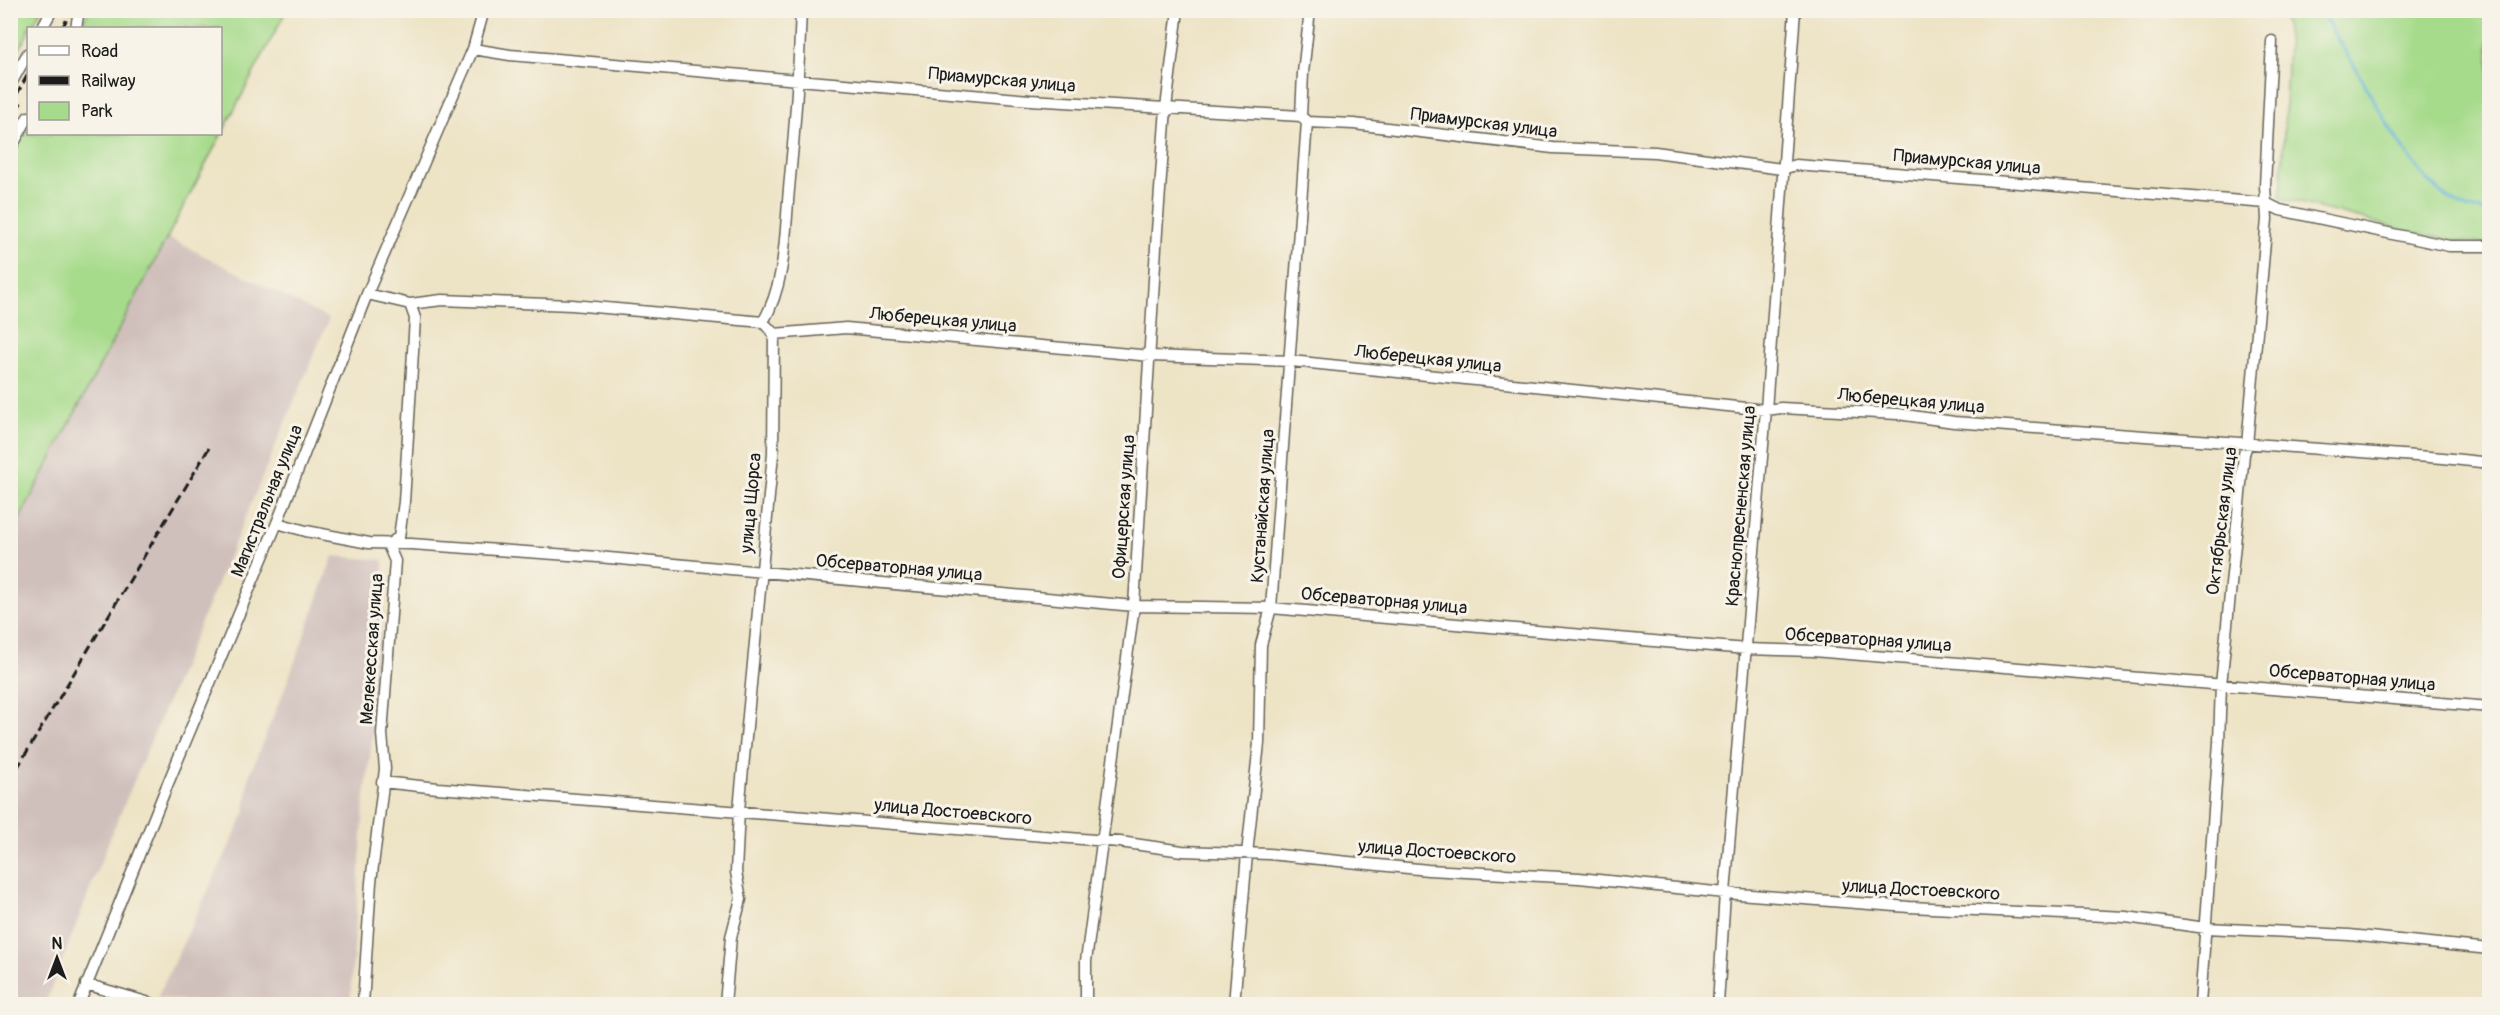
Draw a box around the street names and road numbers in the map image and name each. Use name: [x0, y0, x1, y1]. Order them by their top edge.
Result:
street label: Приамурская улица: [927, 62, 1077, 98]
street label: Приамурская улица: [1409, 103, 1559, 143]
street label: Приамурская улица: [1892, 144, 2042, 180]
street label: Люберецкая улица: [868, 302, 1017, 338]
street label: Люберецкая улица: [1352, 340, 1503, 378]
street label: Люберецкая улица: [1836, 383, 1985, 419]
street label: Краснопресненская улица: [1721, 405, 1761, 607]
street label: Магистральная улица: [226, 421, 308, 581]
street label: Кустанайская улица: [1246, 428, 1280, 584]
street label: Офицерская улица: [1107, 434, 1141, 580]
street label: Октябрьская улица: [2201, 446, 2243, 596]
street label: улица Щорса: [735, 452, 767, 555]
street label: Обсерваторная улица: [815, 549, 983, 587]
street label: Мелекесская улица: [355, 573, 389, 725]
street label: Обсерваторная улица: [1300, 582, 1468, 620]
street label: Обсерваторная улица: [1784, 623, 1952, 657]
street label: Обсерваторная улица: [2268, 659, 2436, 697]
street label: улица Достоевского: [872, 794, 1033, 830]
street label: улица Достоевского: [1356, 835, 1517, 869]
street label: улица Достоевского: [1840, 874, 2001, 906]

